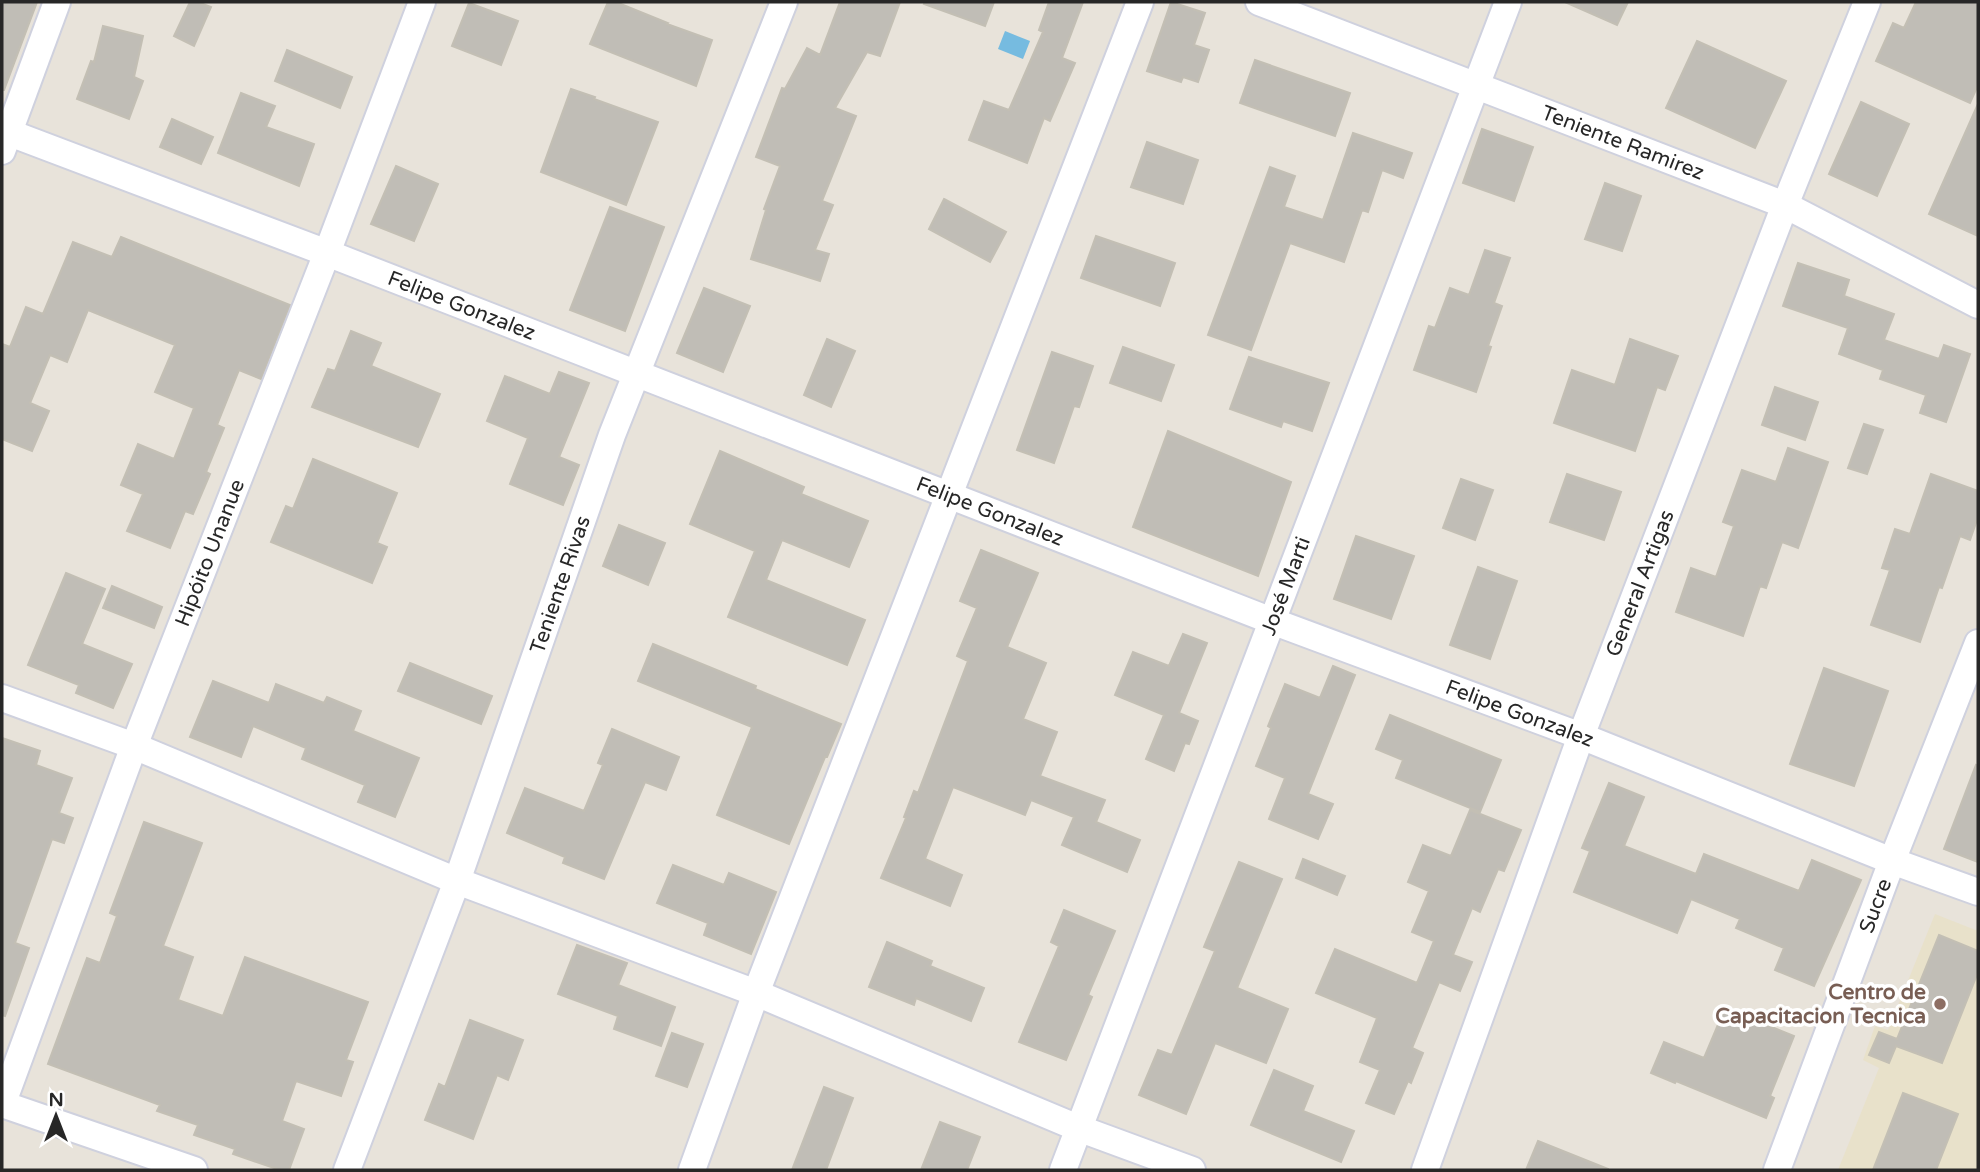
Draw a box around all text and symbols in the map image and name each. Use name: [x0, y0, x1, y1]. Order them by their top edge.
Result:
street label: Teniente Ramirez: [1538, 100, 1708, 186]
street label: Felipe Gonzalez: [384, 266, 539, 346]
street label: Felipe Gonzalez: [912, 472, 1067, 552]
street label: Hipóito Unanue: [170, 476, 250, 630]
street label: General Artigas: [1601, 506, 1680, 660]
street label: Teniente Rivas: [525, 513, 596, 657]
street label: José Marti: [1256, 533, 1316, 639]
street label: Felipe Gonzalez: [1442, 675, 1597, 753]
street label: Sucre: [1854, 875, 1897, 937]
place label: Centro de Capacitacion Tecnica: [1715, 980, 1926, 1029]
marker: Centro de Capacitacion Tecnica: [1932, 996, 1948, 1012]
north arrow: [21, 1081, 91, 1151]
text: N: [48, 1089, 64, 1111]

